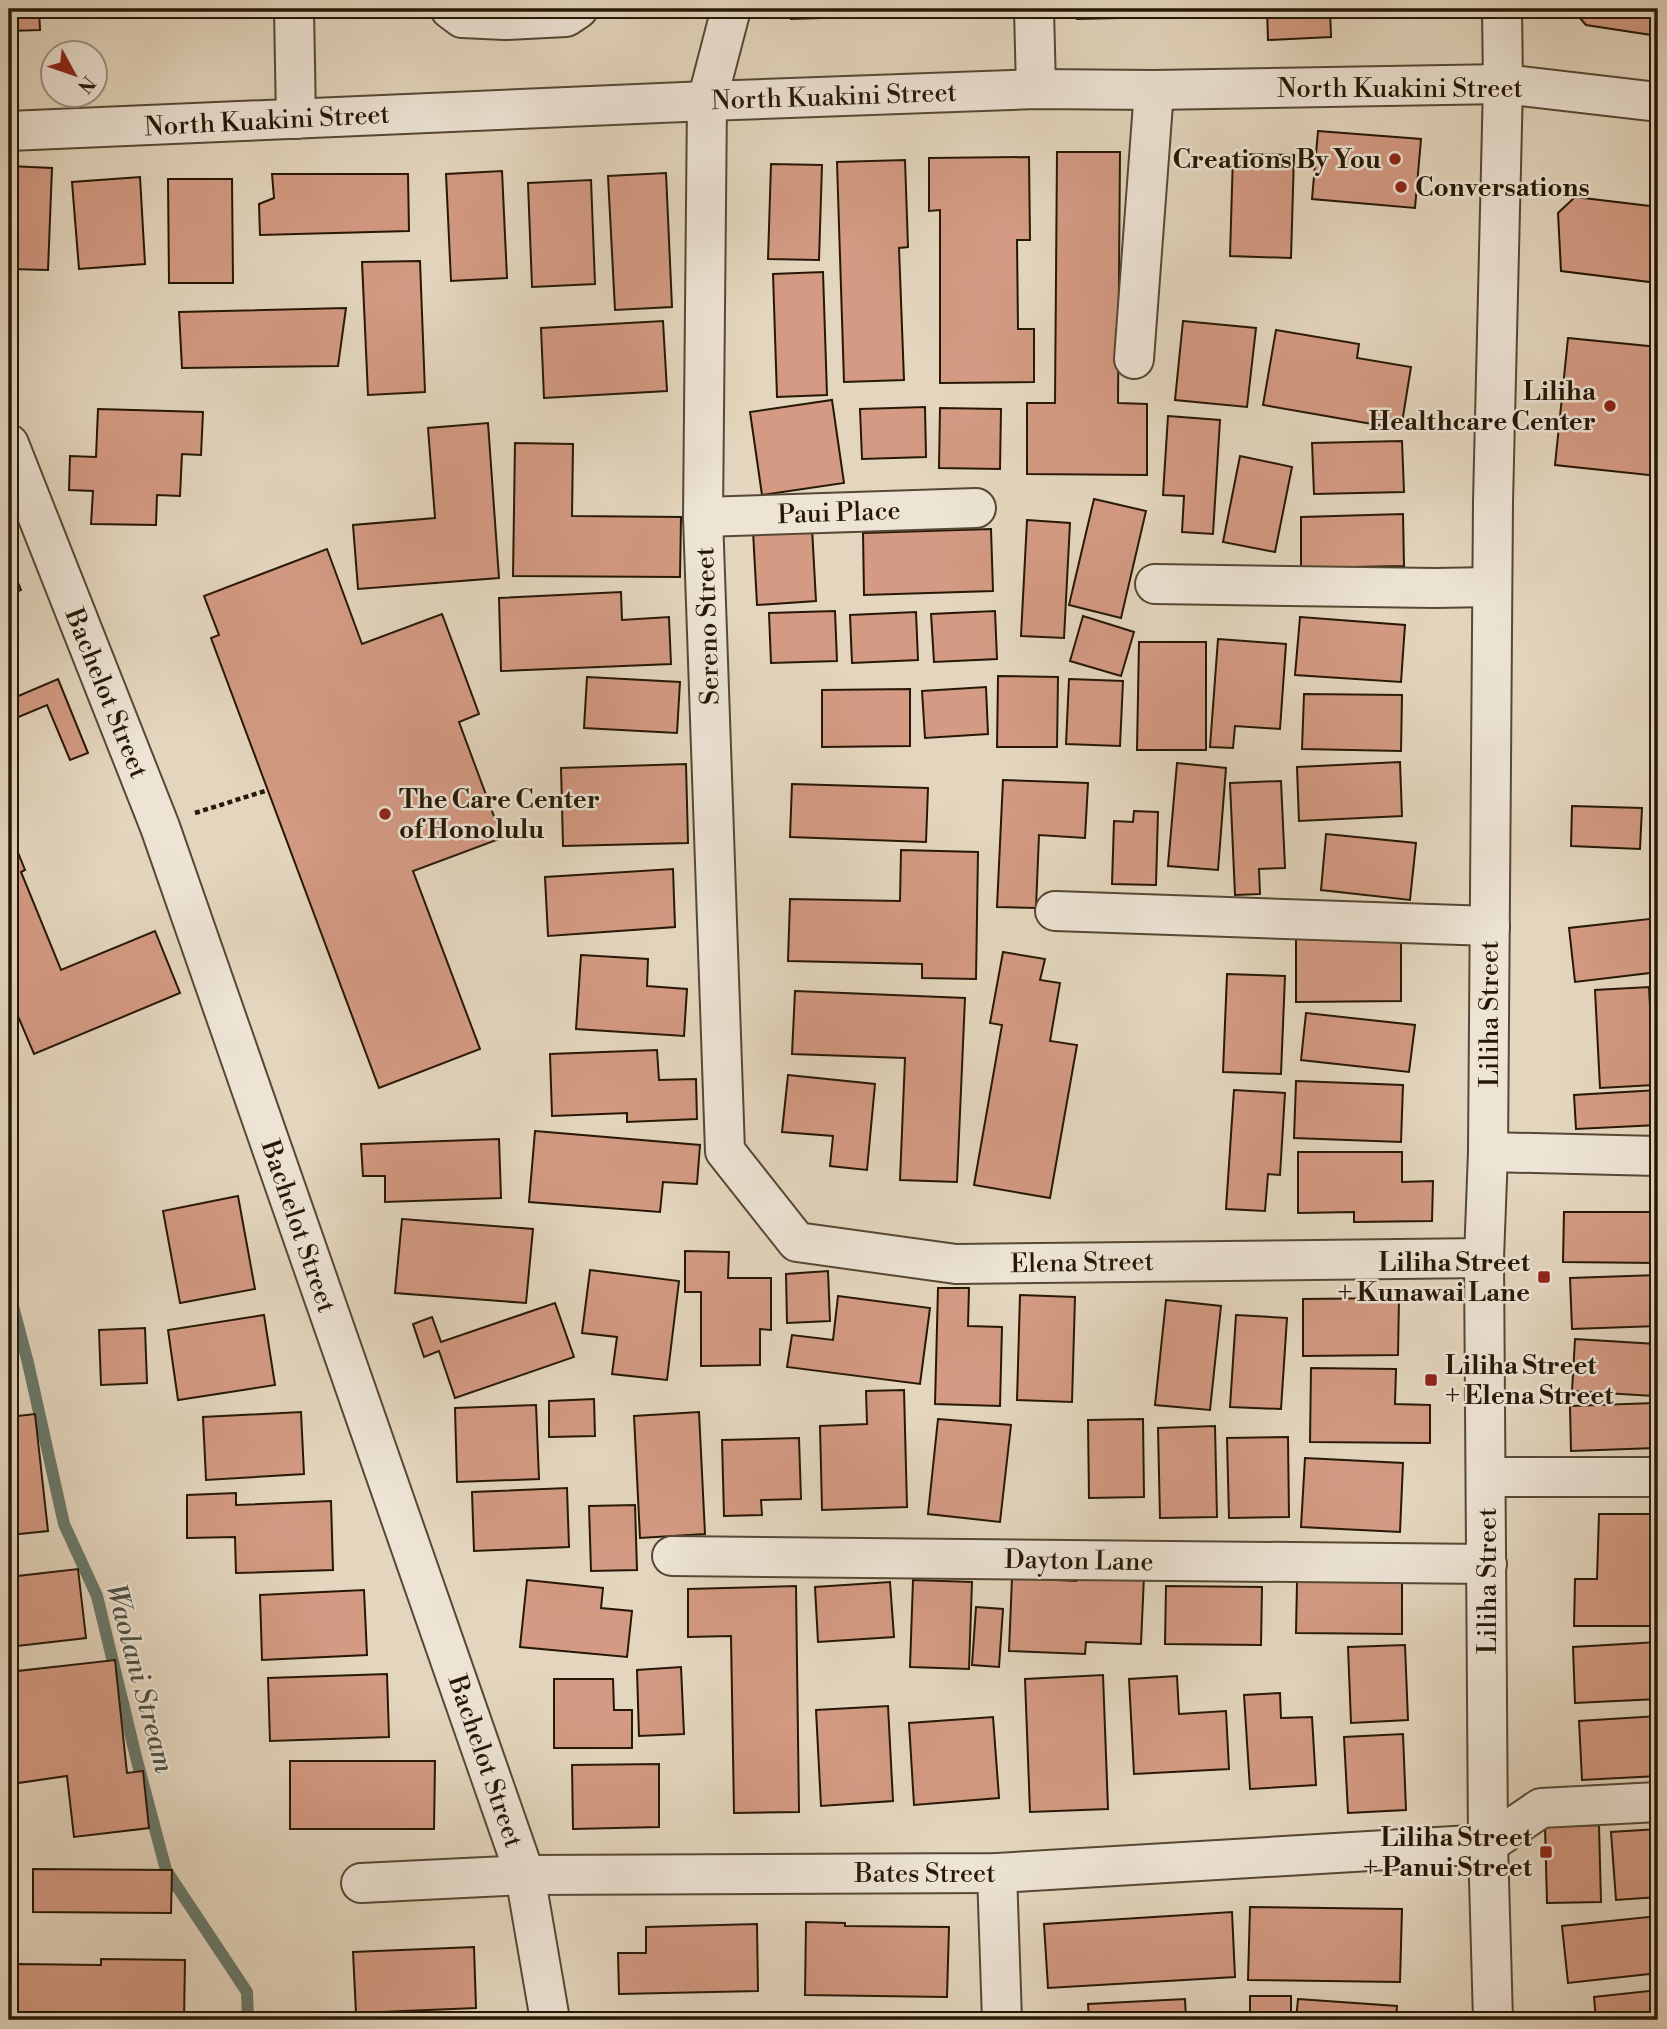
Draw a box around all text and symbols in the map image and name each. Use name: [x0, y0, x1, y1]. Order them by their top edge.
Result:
north arrow: [38, 38, 108, 108]
text: N: [72, 71, 100, 98]
street label: North Kuakini Street: [1277, 73, 1523, 105]
street label: North Kuakini Street: [711, 77, 957, 117]
street label: North Kuakini Street: [144, 99, 390, 143]
place label: Creations By You: [1172, 144, 1381, 176]
marker: Creations By You: [1387, 151, 1403, 167]
place label: Conversations: [1415, 172, 1590, 204]
marker: Conversations: [1393, 179, 1409, 195]
place label: Liliha Healthcare Center: [1369, 376, 1597, 438]
marker: Liliha Healthcare Center: [1602, 398, 1618, 414]
street label: Paui Place: [777, 495, 901, 531]
street label: Sereno Street: [689, 546, 727, 706]
street label: Bachelot Street: [57, 603, 155, 783]
place label: The Care Center of Honolulu: [399, 784, 600, 846]
marker: The Care Center of Honolulu: [377, 806, 393, 822]
street label: Liliha Street: [1474, 941, 1506, 1087]
street label: Bachelot Street: [253, 1135, 343, 1317]
street label: Elena Street: [1010, 1246, 1154, 1280]
place label: Liliha Street + Kunawai Lane: [1337, 1247, 1531, 1309]
marker: Liliha Street + Kunawai Lane: [1536, 1269, 1552, 1285]
place label: Liliha Street + Elena Street: [1445, 1350, 1614, 1412]
marker: Liliha Street + Elena Street: [1423, 1372, 1439, 1388]
street label: Liliha Street: [1472, 1508, 1504, 1654]
street label: Dayton Lane: [1004, 1544, 1154, 1578]
water label: Waolani Stream: [97, 1580, 182, 1777]
street label: Bachelot Street: [440, 1670, 530, 1852]
place label: Liliha Street + Panui Street: [1363, 1822, 1533, 1884]
marker: Liliha Street + Panui Street: [1538, 1844, 1554, 1860]
street label: Bates Street: [854, 1858, 995, 1890]

